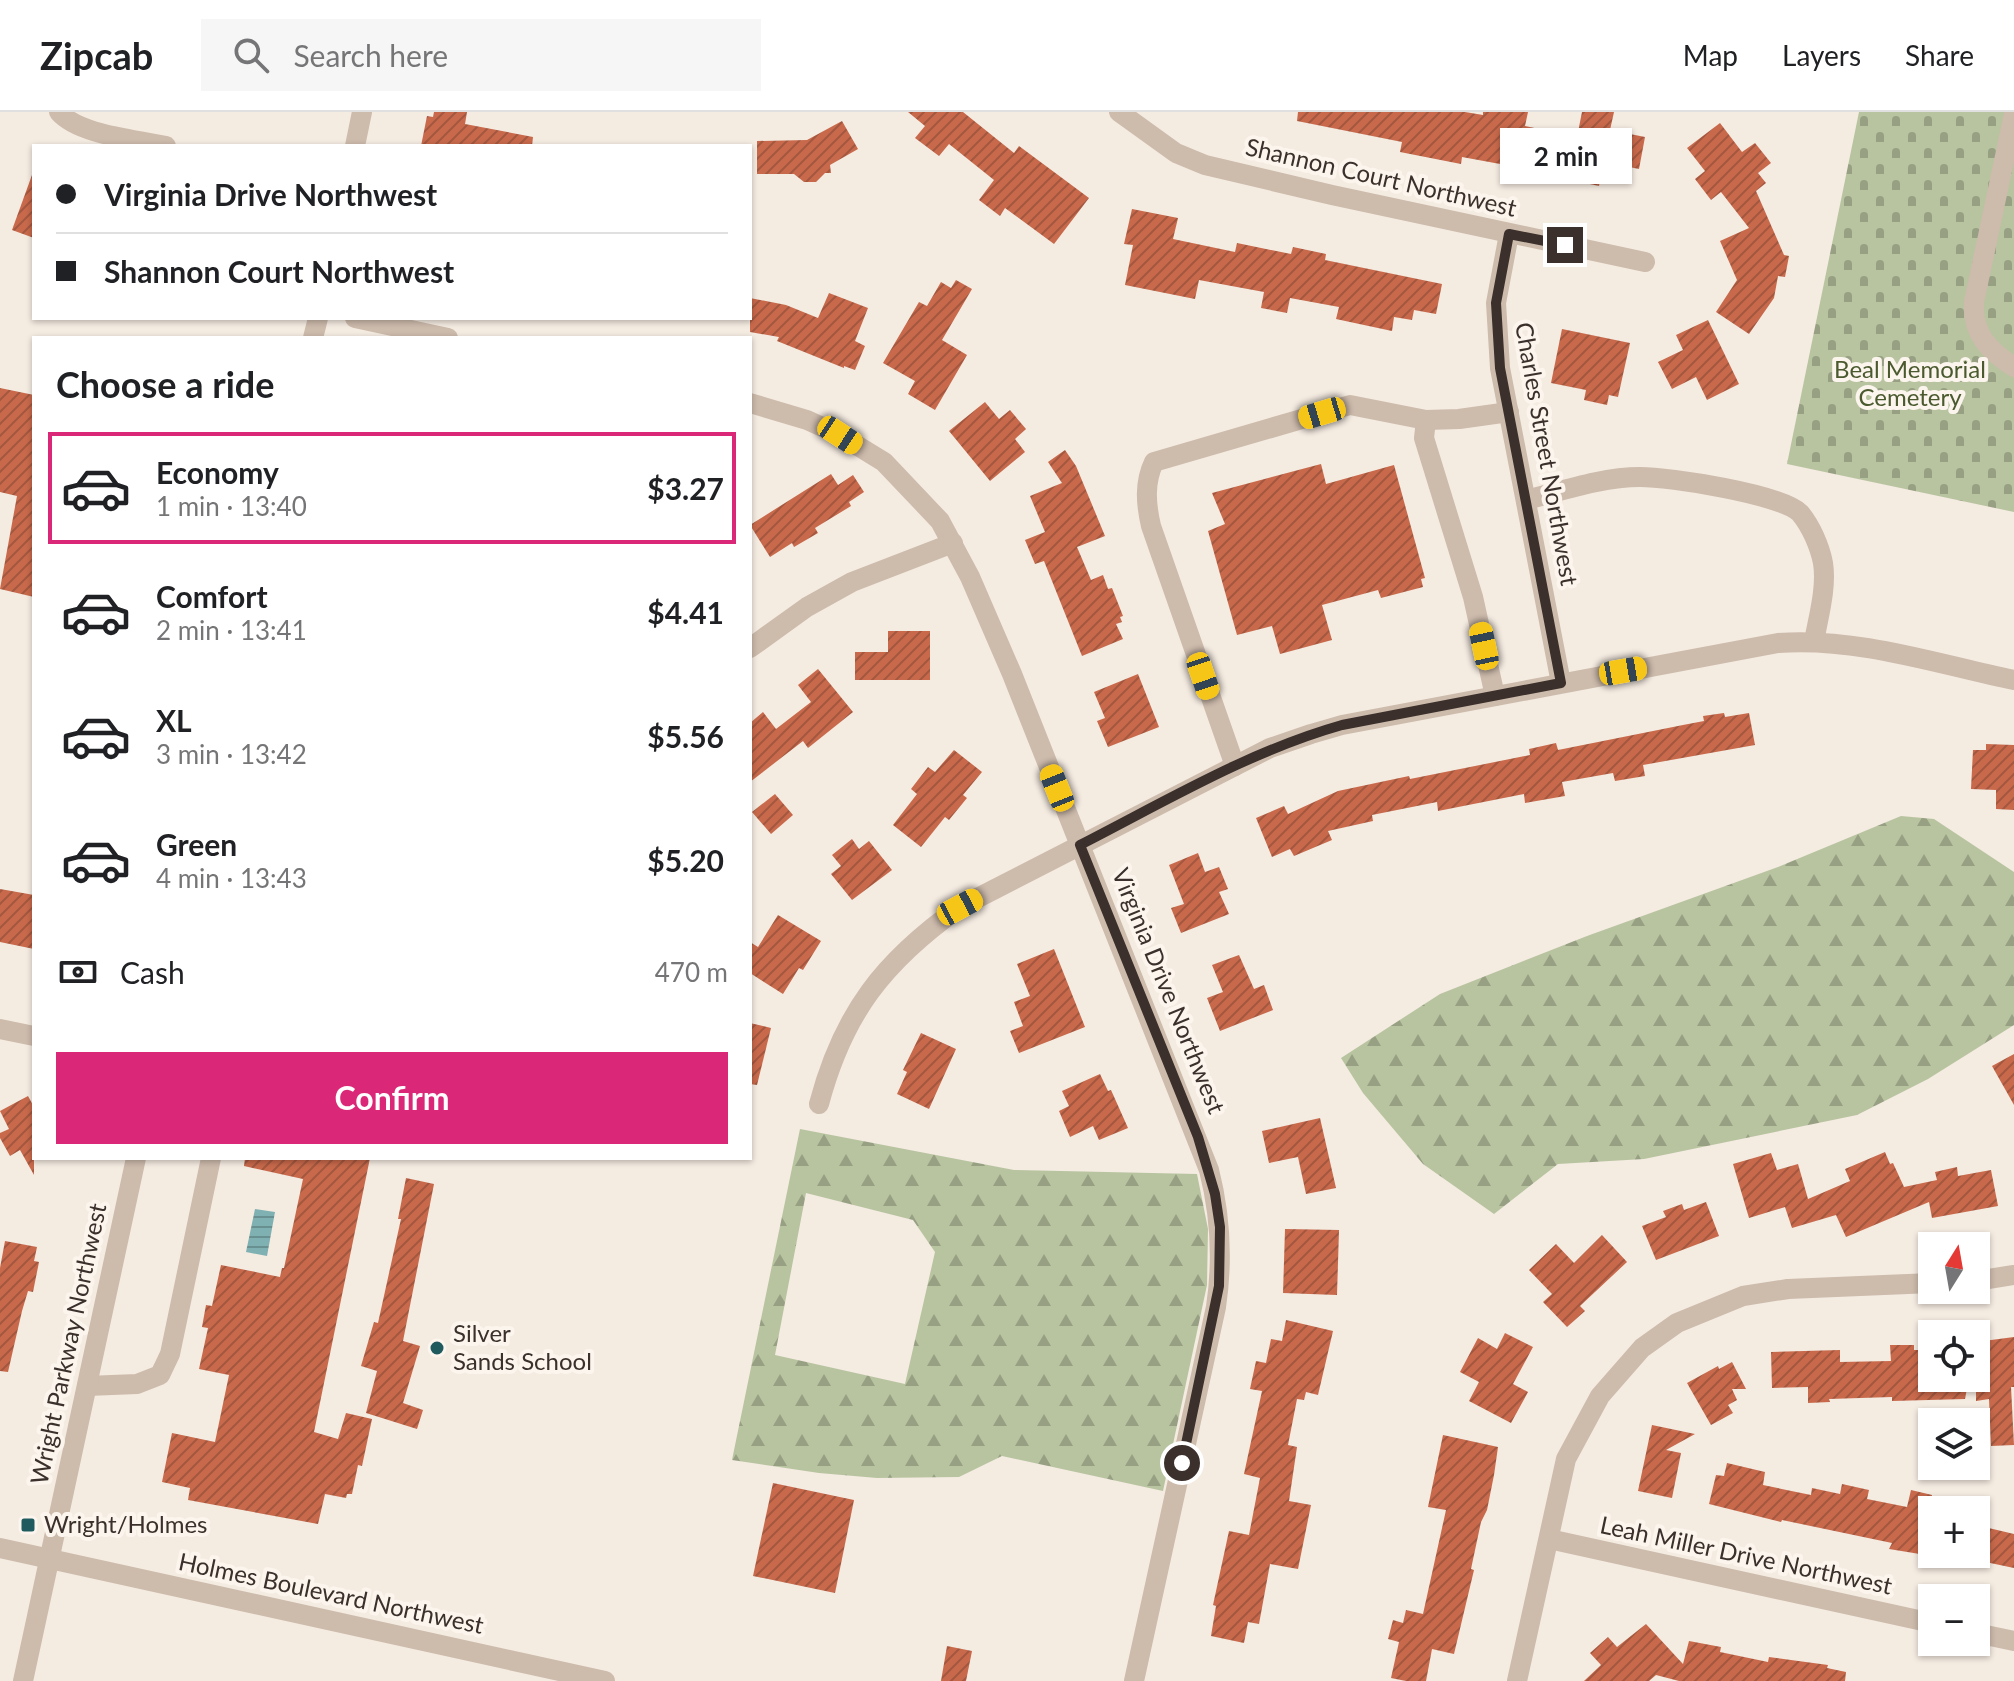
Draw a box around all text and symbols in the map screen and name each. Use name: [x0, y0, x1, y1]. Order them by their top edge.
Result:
search box: [201, 19, 761, 91]
text: Zipcab: [40, 32, 153, 78]
icon: search: [229, 33, 273, 77]
text: Search here: [293, 37, 448, 73]
text: Map: [1683, 38, 1738, 72]
text: Layers: [1782, 38, 1861, 72]
text: Share: [1905, 38, 1974, 72]
callout: 2 min: [1499, 129, 1631, 185]
street label: Shannon Court Northwest: [1243, 131, 1520, 222]
text: 2 min: [1534, 140, 1598, 172]
text: Virginia Drive Northwest: [104, 176, 437, 212]
route end: [1547, 227, 1583, 263]
text: Shannon Court Northwest: [104, 253, 454, 289]
street label: Charles Street Northwest: [1510, 320, 1585, 588]
park label: Beal Memorial Cemetery: [1834, 354, 1986, 411]
text: Choose a ride: [56, 362, 275, 406]
car: [1296, 395, 1348, 431]
car: [813, 412, 867, 458]
icon: car: [60, 452, 132, 524]
text: Economy: [156, 454, 279, 490]
text: $3.27: [647, 470, 724, 506]
text: 1 min · 13:40: [156, 490, 307, 522]
icon: car: [60, 576, 132, 648]
text: Comfort: [156, 578, 268, 614]
text: $4.41: [647, 594, 724, 630]
text: 2 min · 13:41: [156, 614, 307, 646]
car: [1467, 620, 1501, 672]
car: [1184, 649, 1222, 703]
car: [1597, 655, 1649, 687]
icon: car: [60, 700, 132, 772]
text: XL: [156, 702, 192, 738]
text: $5.56: [647, 718, 724, 754]
text: 3 min · 13:42: [156, 738, 307, 770]
car: [1037, 761, 1077, 815]
icon: car: [60, 824, 132, 896]
text: Green: [156, 826, 237, 862]
text: $5.20: [647, 842, 724, 878]
text: 4 min · 13:43: [156, 862, 307, 894]
street label: Virginia Drive Northwest: [1107, 864, 1232, 1118]
car: [933, 885, 987, 929]
icon: cash: [56, 950, 100, 994]
text: Cash: [120, 954, 185, 990]
text: 470 m: [655, 956, 728, 988]
button: Confirm: [56, 1052, 728, 1144]
street label: Wright Parkway Northwest: [24, 1200, 112, 1487]
north arrow: [1918, 1232, 1990, 1304]
map controls: [1918, 1232, 1990, 1656]
place label: Silver Sands School: [453, 1318, 592, 1375]
button: locate: [1918, 1320, 1990, 1392]
marker: Silver Sands School: [428, 1339, 446, 1357]
button: layers: [1918, 1408, 1990, 1480]
route start: [1164, 1445, 1200, 1481]
button: +: [1918, 1496, 1990, 1568]
place label: Wright/Holmes: [44, 1509, 208, 1538]
street label: Leah Miller Drive Northwest: [1598, 1509, 1895, 1600]
marker: Wright/Holmes: [19, 1516, 37, 1534]
street label: Holmes Boulevard Northwest: [176, 1546, 487, 1639]
button: −: [1918, 1584, 1990, 1656]

